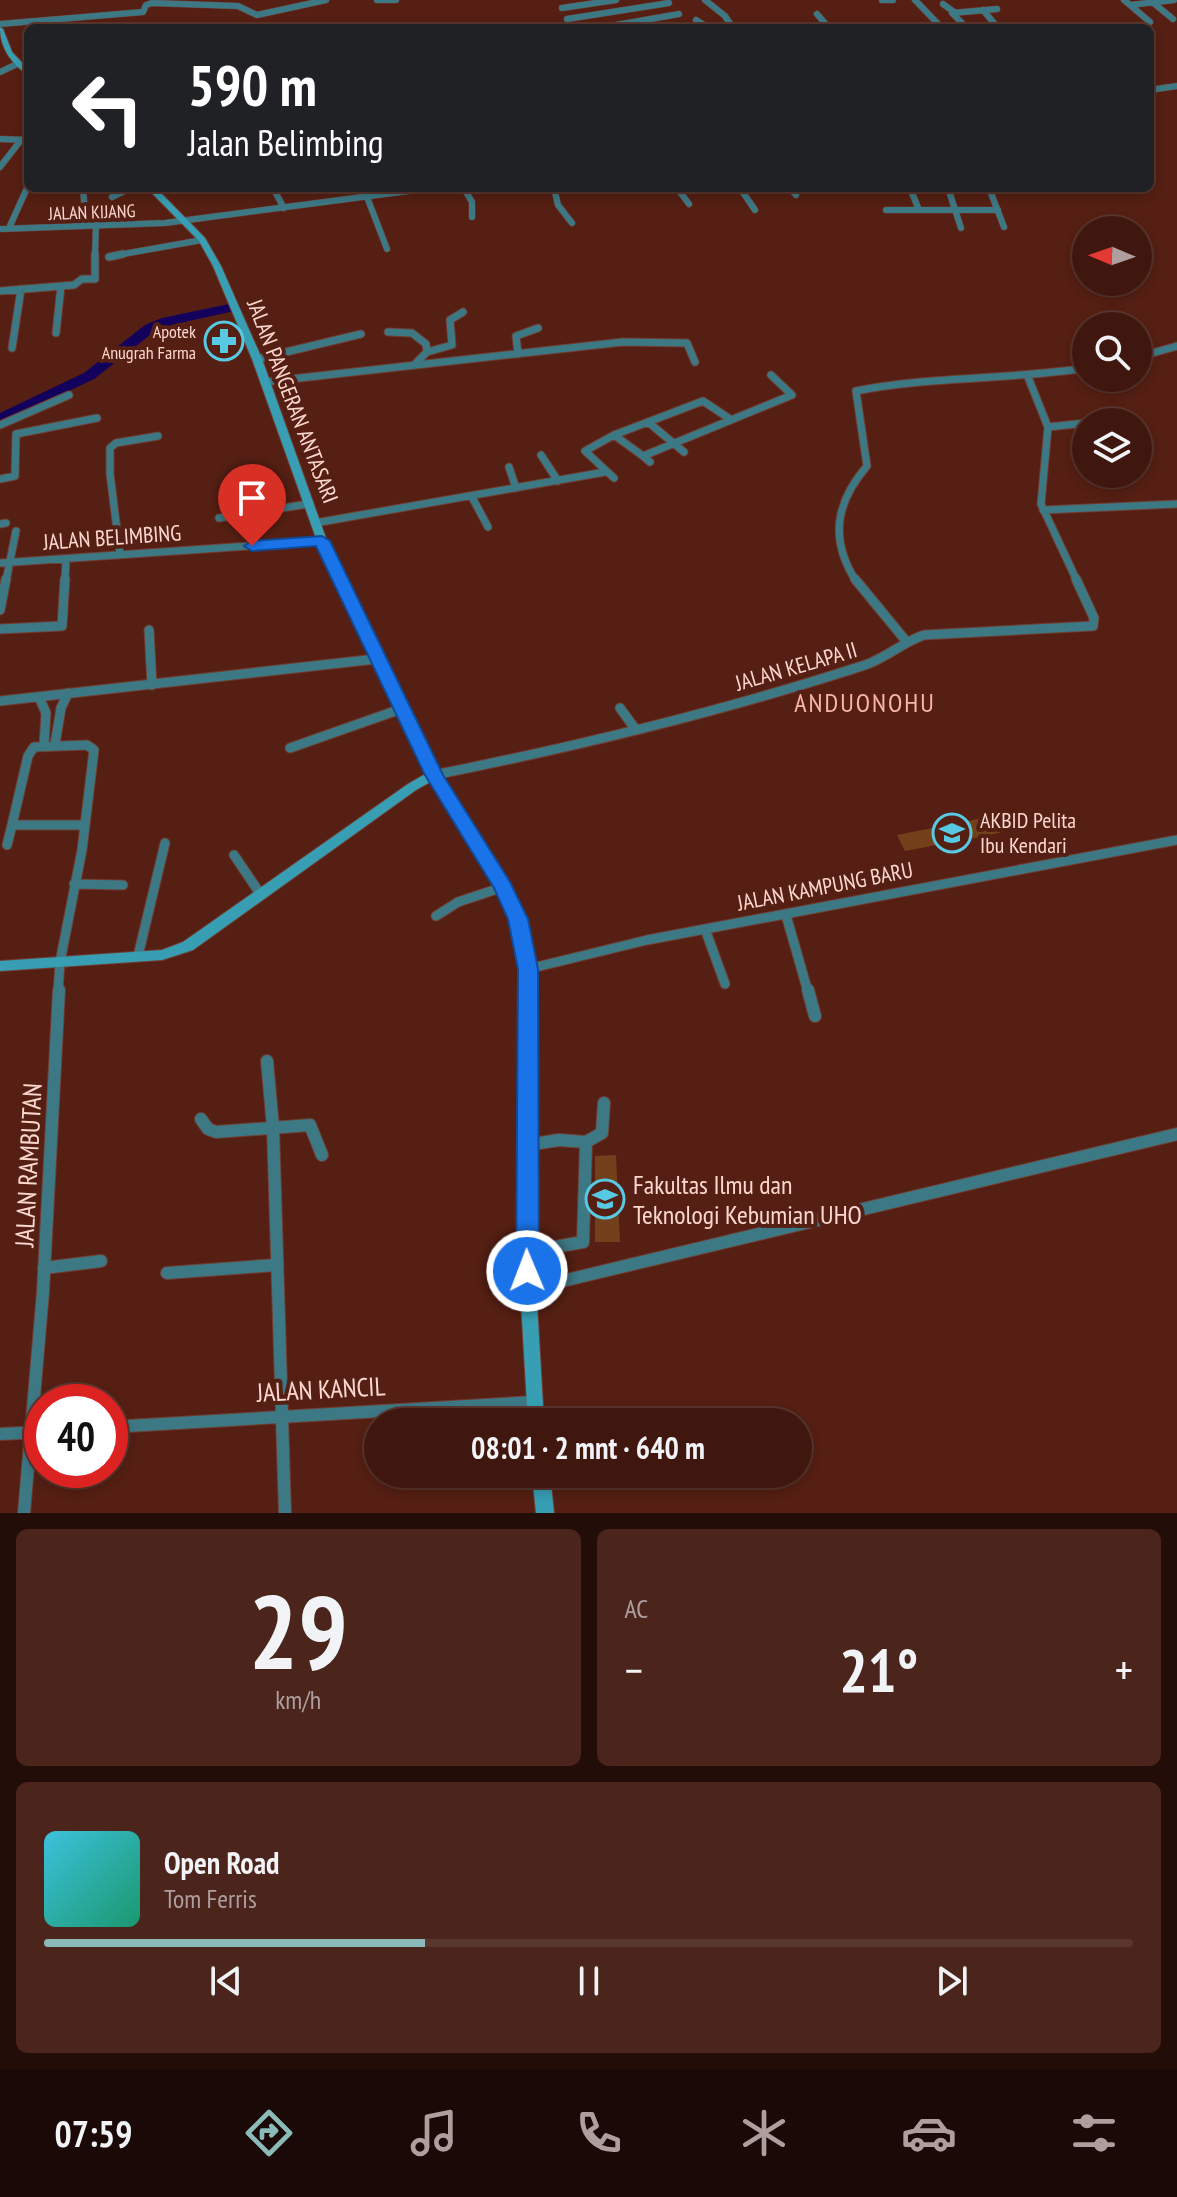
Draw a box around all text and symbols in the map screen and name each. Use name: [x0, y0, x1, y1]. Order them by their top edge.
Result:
text: 590 m: [188, 49, 317, 121]
icon: left: [56, 56, 160, 160]
text: Jalan Belimbing: [188, 119, 384, 166]
street label: JALAN KIJANG: [47, 199, 136, 225]
north arrow: [1072, 216, 1152, 296]
map controls: [1072, 216, 1152, 488]
street label: JALAN PANGERAN ANTASARI: [241, 294, 345, 507]
button: search: [1072, 312, 1152, 392]
place label: Apotek Anugrah Farma: [102, 320, 196, 364]
pharmacy icon: Apotek Anugrah Farma: [203, 320, 245, 362]
button: layers: [1072, 408, 1152, 488]
pin: [218, 464, 286, 546]
icon: arrive: [230, 476, 274, 520]
street label: JALAN BELIMBING: [41, 518, 182, 556]
street label: JALAN KELAPA II: [731, 635, 860, 697]
district label: ANDUONOHU: [794, 686, 936, 719]
place label: AKBID Pelita Ibu Kendari: [980, 806, 1076, 859]
school or university icon: AKBID Pelita Ibu Kendari: [931, 812, 973, 854]
street label: JALAN KAMPUNG BARU: [734, 855, 915, 917]
street label: JALAN RAMBUTAN: [7, 1082, 49, 1249]
place label: Fakultas Ilmu dan Teknologi Kebumian UHO: [633, 1168, 862, 1231]
school or university icon: Fakultas Ilmu dan Teknologi Kebumian UHO: [584, 1178, 626, 1220]
position arrow: [485, 1229, 569, 1313]
street label: JALAN KANCIL: [255, 1369, 386, 1409]
speed limit sign: 40: [24, 1384, 128, 1488]
text: 08:01 · 2 mnt · 640 m: [471, 1428, 705, 1467]
text: 29: [249, 1563, 348, 1698]
text: AC: [625, 1592, 648, 1625]
text: 21°: [839, 1631, 918, 1709]
text: −: [625, 1641, 643, 1698]
text: +: [1115, 1641, 1133, 1698]
text: km/h: [275, 1683, 321, 1716]
text: Open Road: [164, 1843, 279, 1882]
text: Tom Ferris: [164, 1882, 257, 1915]
icon: previous: [204, 1959, 248, 2003]
icon: pause: [567, 1959, 611, 2003]
icon: next: [930, 1959, 974, 2003]
icon: directions: [241, 2105, 297, 2161]
icon: music: [406, 2105, 462, 2161]
icon: phone: [571, 2105, 627, 2161]
icon: climate: [736, 2105, 792, 2161]
icon: car: [901, 2105, 957, 2161]
icon: filters: [1066, 2105, 1122, 2161]
text: 07:59: [55, 2110, 132, 2157]

